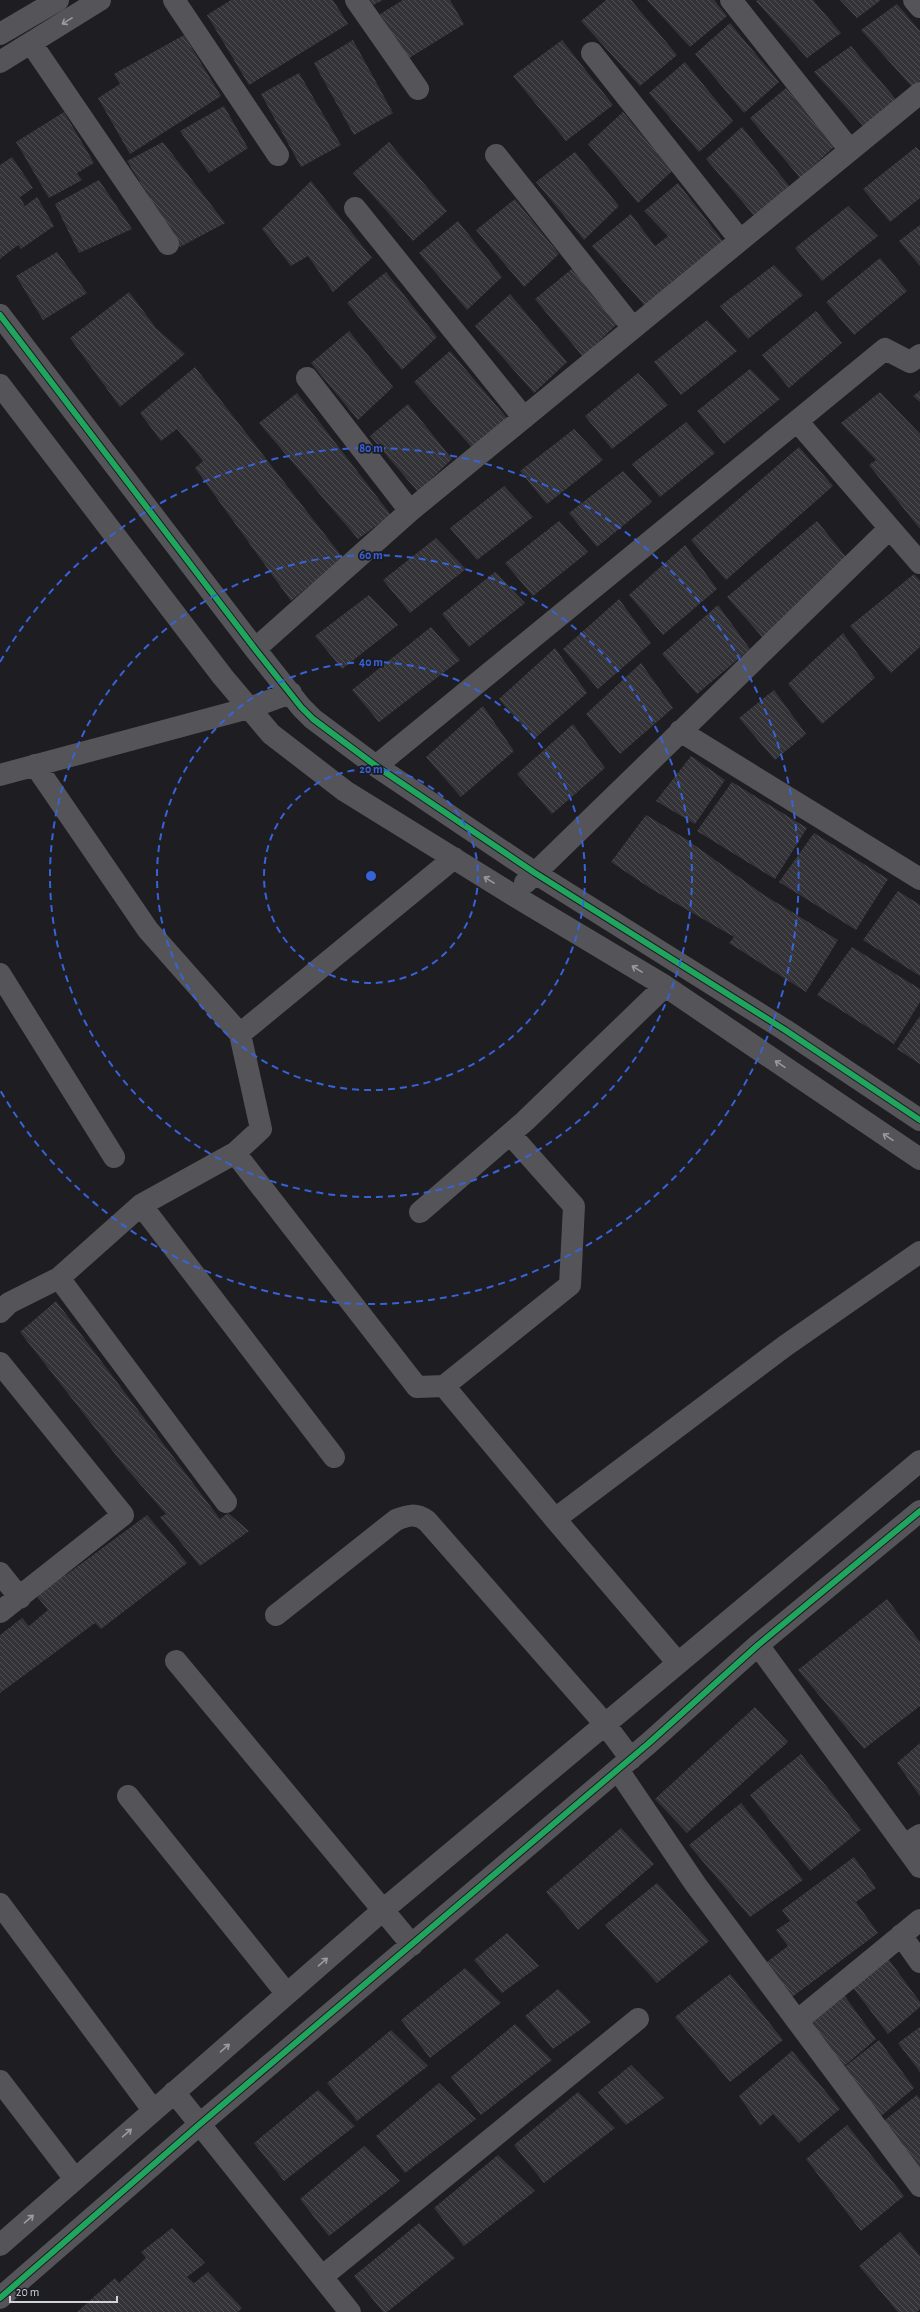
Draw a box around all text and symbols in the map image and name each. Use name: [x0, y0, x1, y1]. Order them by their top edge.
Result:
one-way arrow: [61, 17, 73, 25]
text: 80 m: [359, 442, 383, 454]
text: 60 m: [359, 549, 383, 561]
text: 40 m: [359, 656, 383, 668]
text: 20 m: [359, 763, 383, 775]
centre of rings: [364, 869, 378, 883]
one-way arrow: [483, 876, 495, 884]
one-way arrow: [631, 964, 643, 972]
one-way arrow: [775, 1060, 786, 1068]
one-way arrow: [883, 1133, 894, 1141]
one-way arrow: [317, 1958, 328, 1967]
one-way arrow: [219, 2043, 230, 2052]
one-way arrow: [121, 2129, 132, 2138]
one-way arrow: [24, 2215, 34, 2224]
scale bar: [10, 2278, 117, 2304]
text: 20 m: [16, 2286, 39, 2298]

